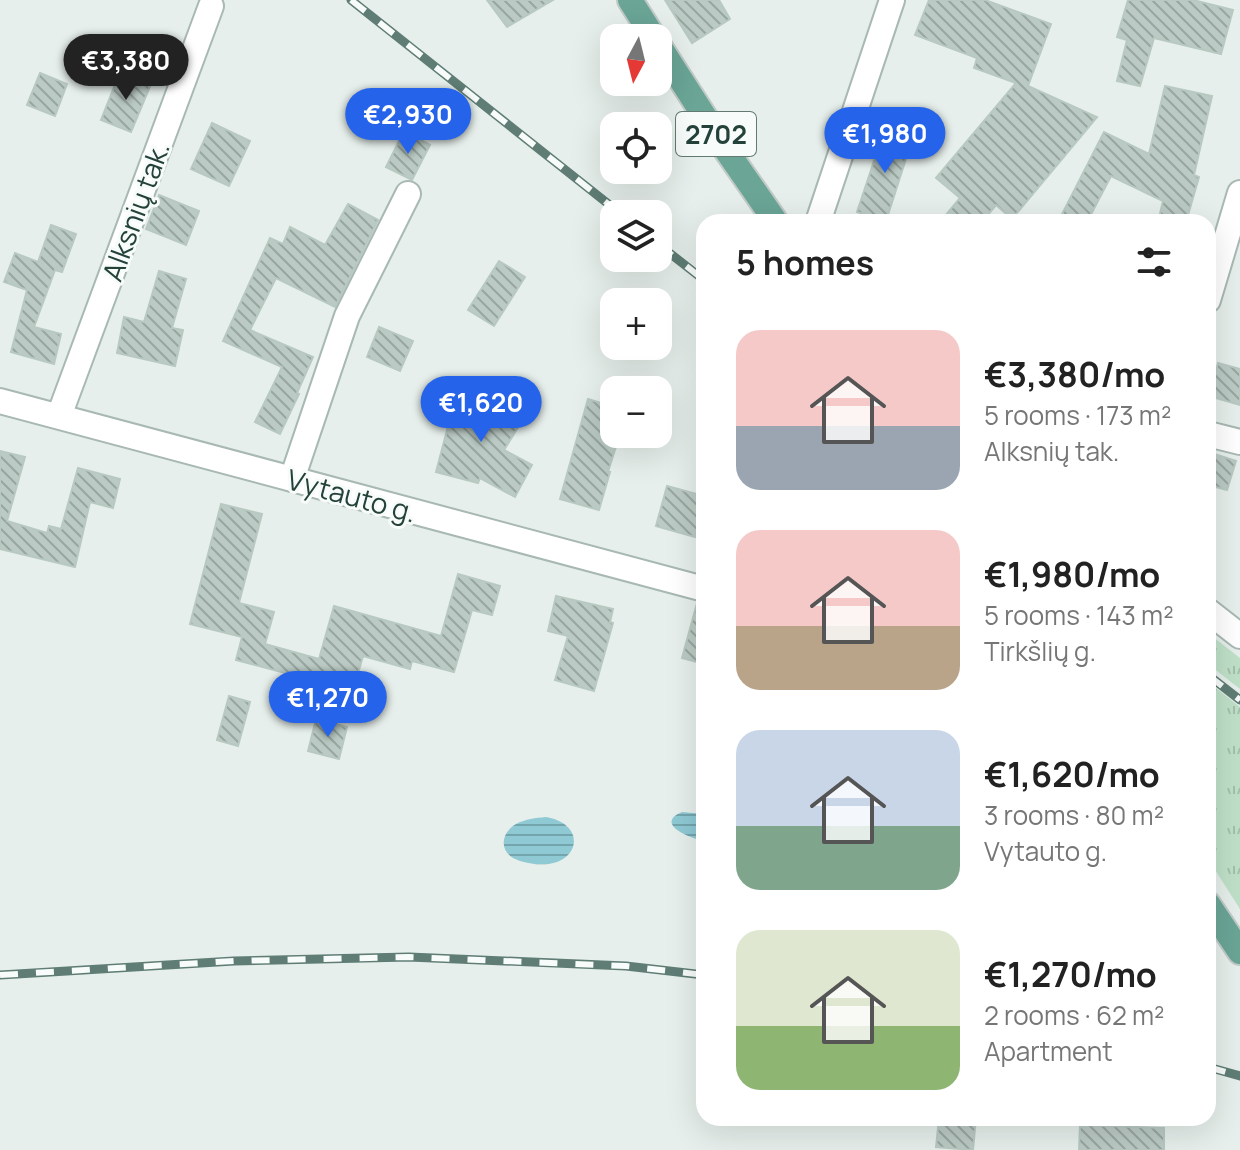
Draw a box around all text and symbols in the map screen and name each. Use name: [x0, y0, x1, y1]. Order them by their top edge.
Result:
north arrow: [600, 24, 672, 96]
map controls: [600, 24, 672, 448]
pin: €3,380: [61, 34, 191, 102]
text: €3,380: [82, 42, 170, 78]
pin: €2,930: [343, 88, 473, 156]
text: €2,930: [363, 96, 453, 132]
pin: €1,980: [820, 107, 950, 175]
button: locate: [600, 112, 672, 184]
road number: 2702: [676, 112, 756, 156]
text: €1,980: [842, 115, 928, 151]
street label: Alksnių tak.: [92, 136, 178, 286]
button: layers: [600, 200, 672, 272]
text: 5 homes: [736, 239, 874, 285]
icon: filters: [1132, 240, 1176, 284]
button: +: [600, 288, 672, 360]
text: €3,380/mo: [984, 351, 1165, 397]
icon: home: [800, 362, 896, 458]
pin: €1,620: [416, 376, 546, 444]
button: −: [600, 376, 672, 448]
text: €1,620: [439, 384, 523, 420]
text: 5 rooms · 173 m²: [984, 397, 1171, 433]
text: Alksnių tak.: [984, 433, 1119, 469]
street label: Vytauto g.: [283, 459, 421, 531]
text: €1,980/mo: [984, 551, 1160, 597]
icon: home: [800, 562, 896, 658]
text: 5 rooms · 143 m²: [984, 597, 1174, 633]
text: Tirkšlių g.: [984, 633, 1096, 669]
pin: €1,270: [263, 671, 393, 739]
text: €1,270: [287, 679, 369, 715]
text: €1,620/mo: [984, 751, 1160, 797]
icon: home: [800, 762, 896, 858]
text: 3 rooms · 80 m²: [984, 797, 1164, 833]
text: Vytauto g.: [984, 833, 1107, 869]
text: €1,270/mo: [984, 951, 1157, 997]
icon: home: [800, 962, 896, 1058]
text: 2 rooms · 62 m²: [984, 997, 1164, 1033]
text: Apartment: [984, 1033, 1113, 1069]

